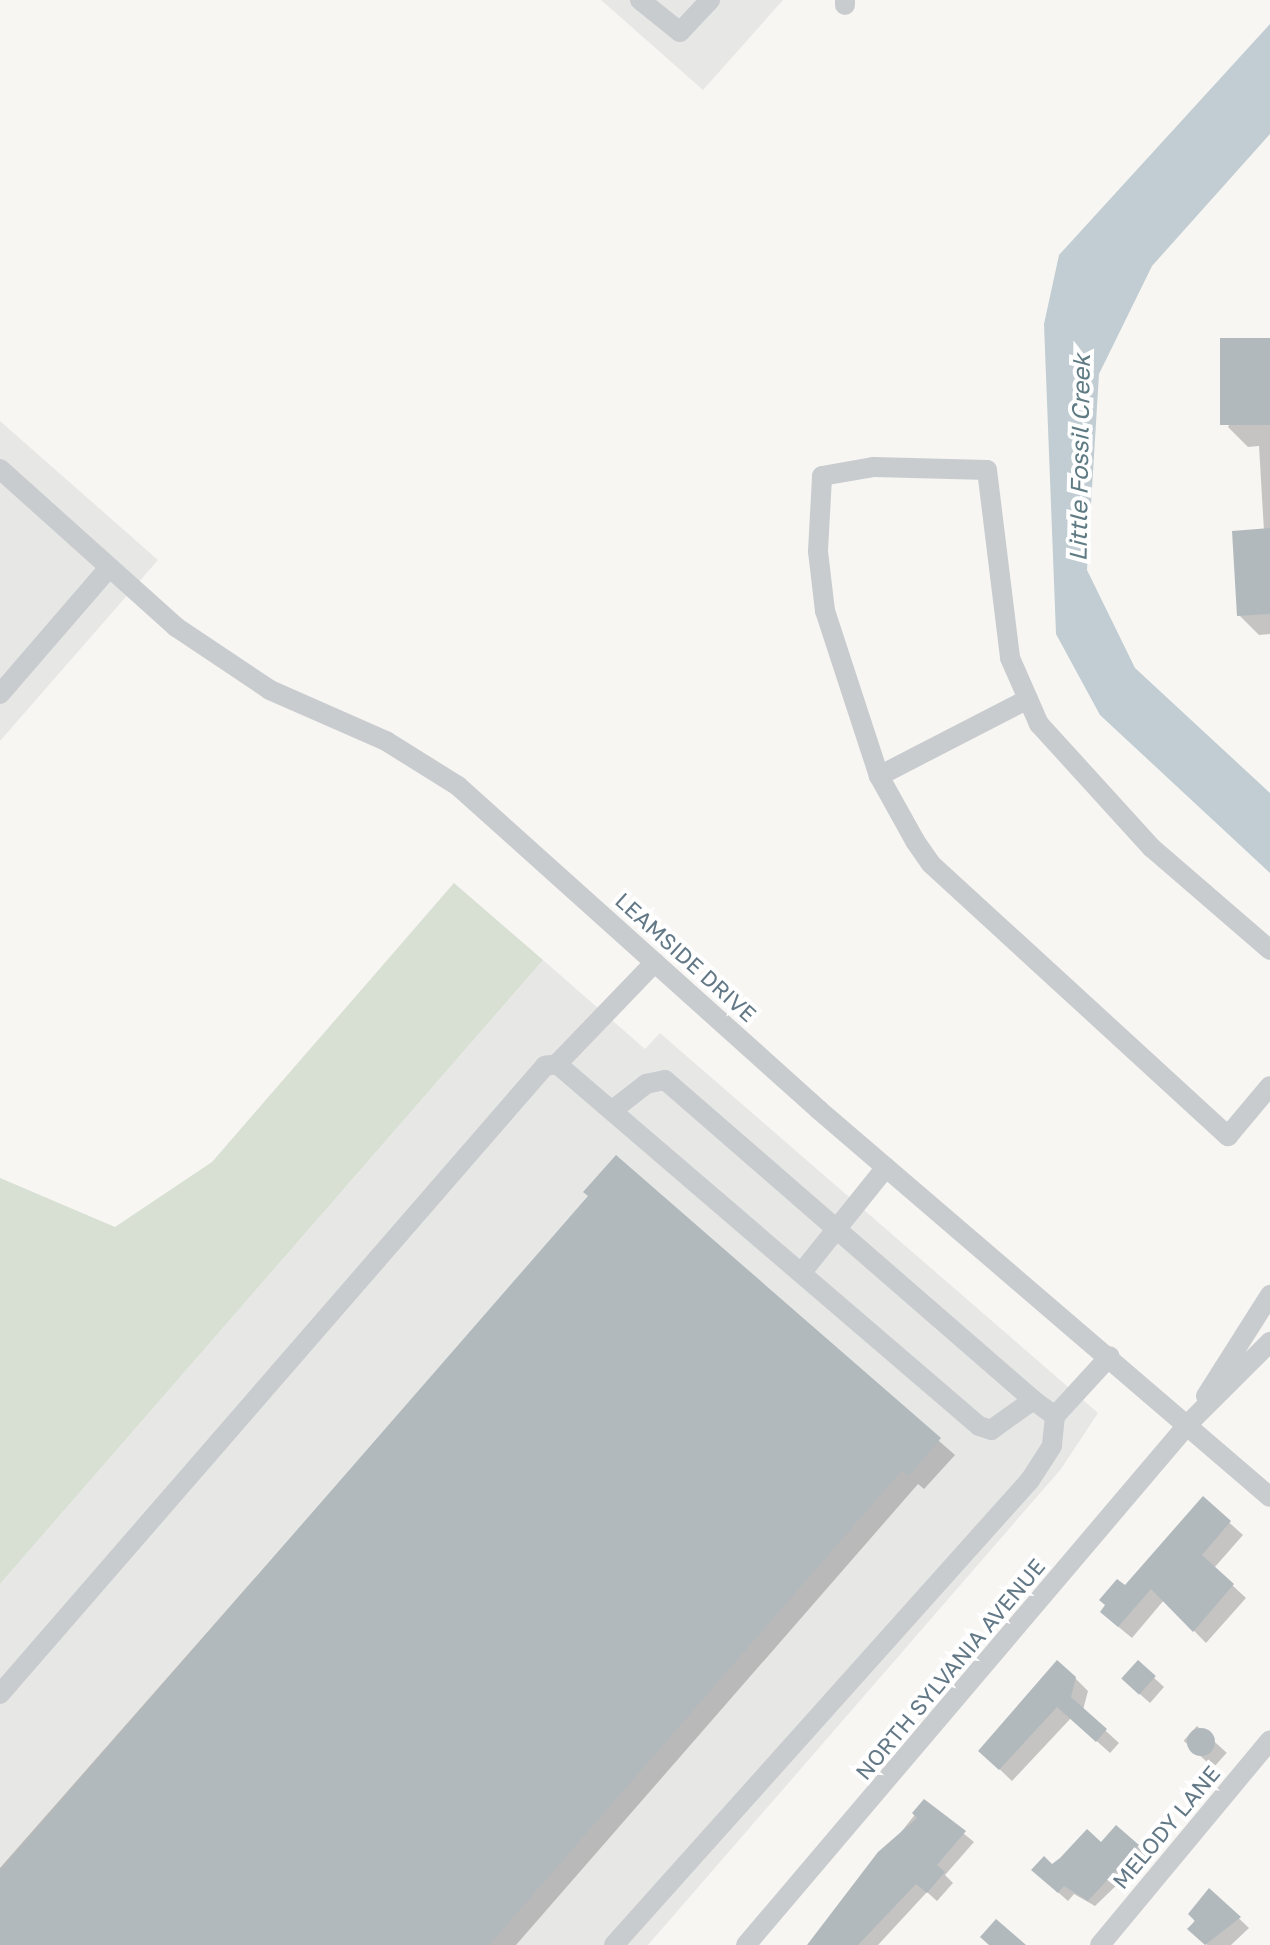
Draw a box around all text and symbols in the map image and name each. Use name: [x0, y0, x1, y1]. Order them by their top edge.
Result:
water label: Little Fossil Creek: [1063, 354, 1095, 562]
street label: LEAMSIDE DRIVE: [610, 887, 762, 1027]
street label: NORTH SYLVANIA AVENUE: [850, 1553, 1050, 1785]
street label: MELODY LANE: [1107, 1760, 1225, 1894]

